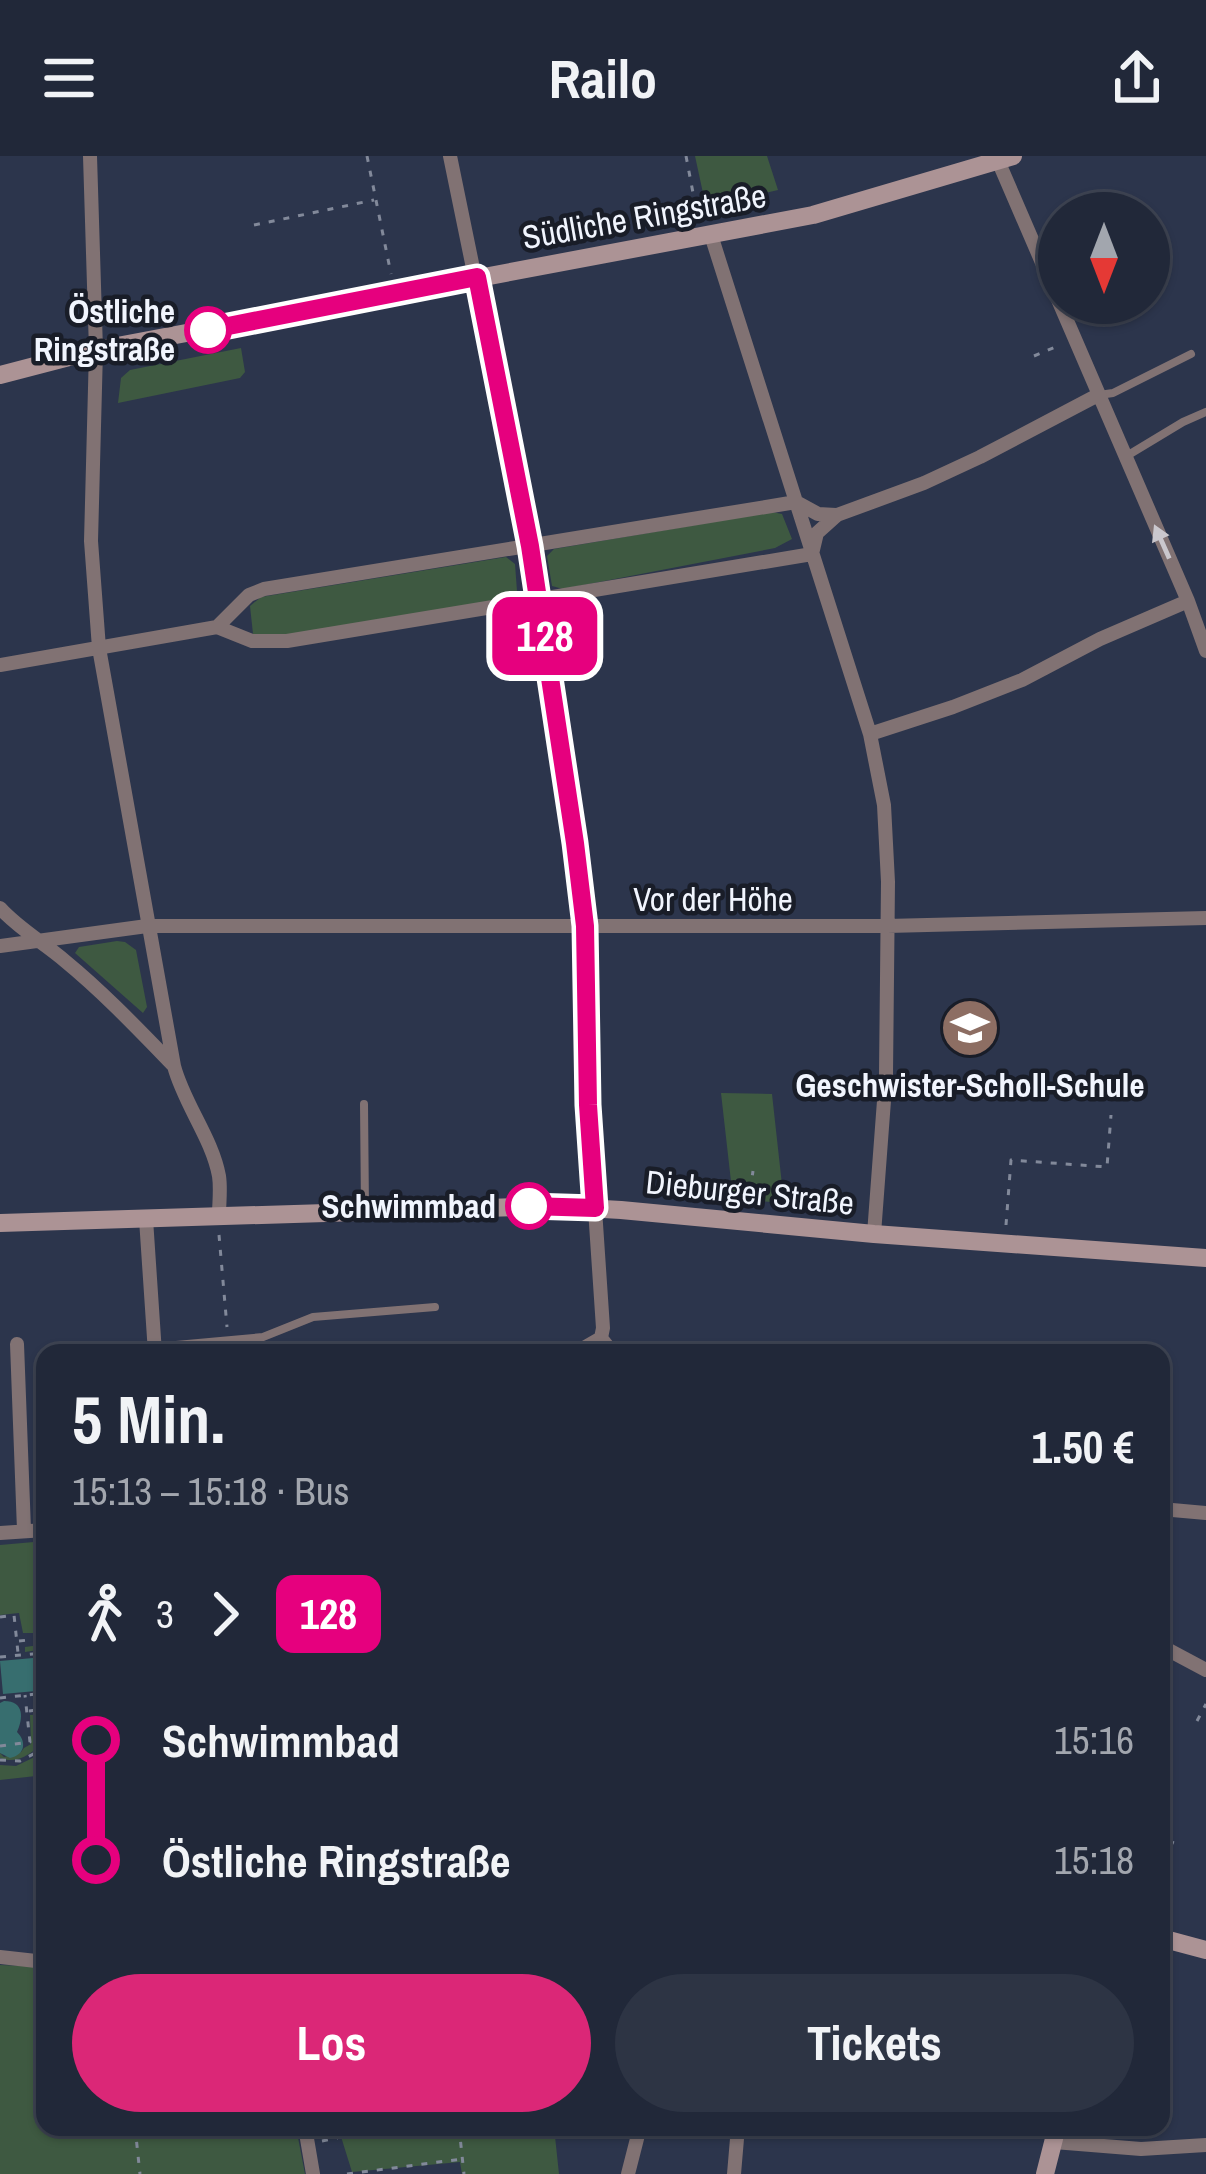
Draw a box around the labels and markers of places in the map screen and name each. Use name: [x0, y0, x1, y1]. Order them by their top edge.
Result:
place label: Östliche Ringstraße: [34, 289, 175, 371]
marker: Östliche Ringstraße: [186, 308, 230, 352]
school or university icon: Geschwister-Scholl-Schule: [939, 997, 1001, 1059]
place label: Geschwister-Scholl-Schule: [796, 1063, 1144, 1107]
place label: Schwimmbad: [322, 1184, 496, 1228]
marker: Schwimmbad: [507, 1184, 551, 1228]

